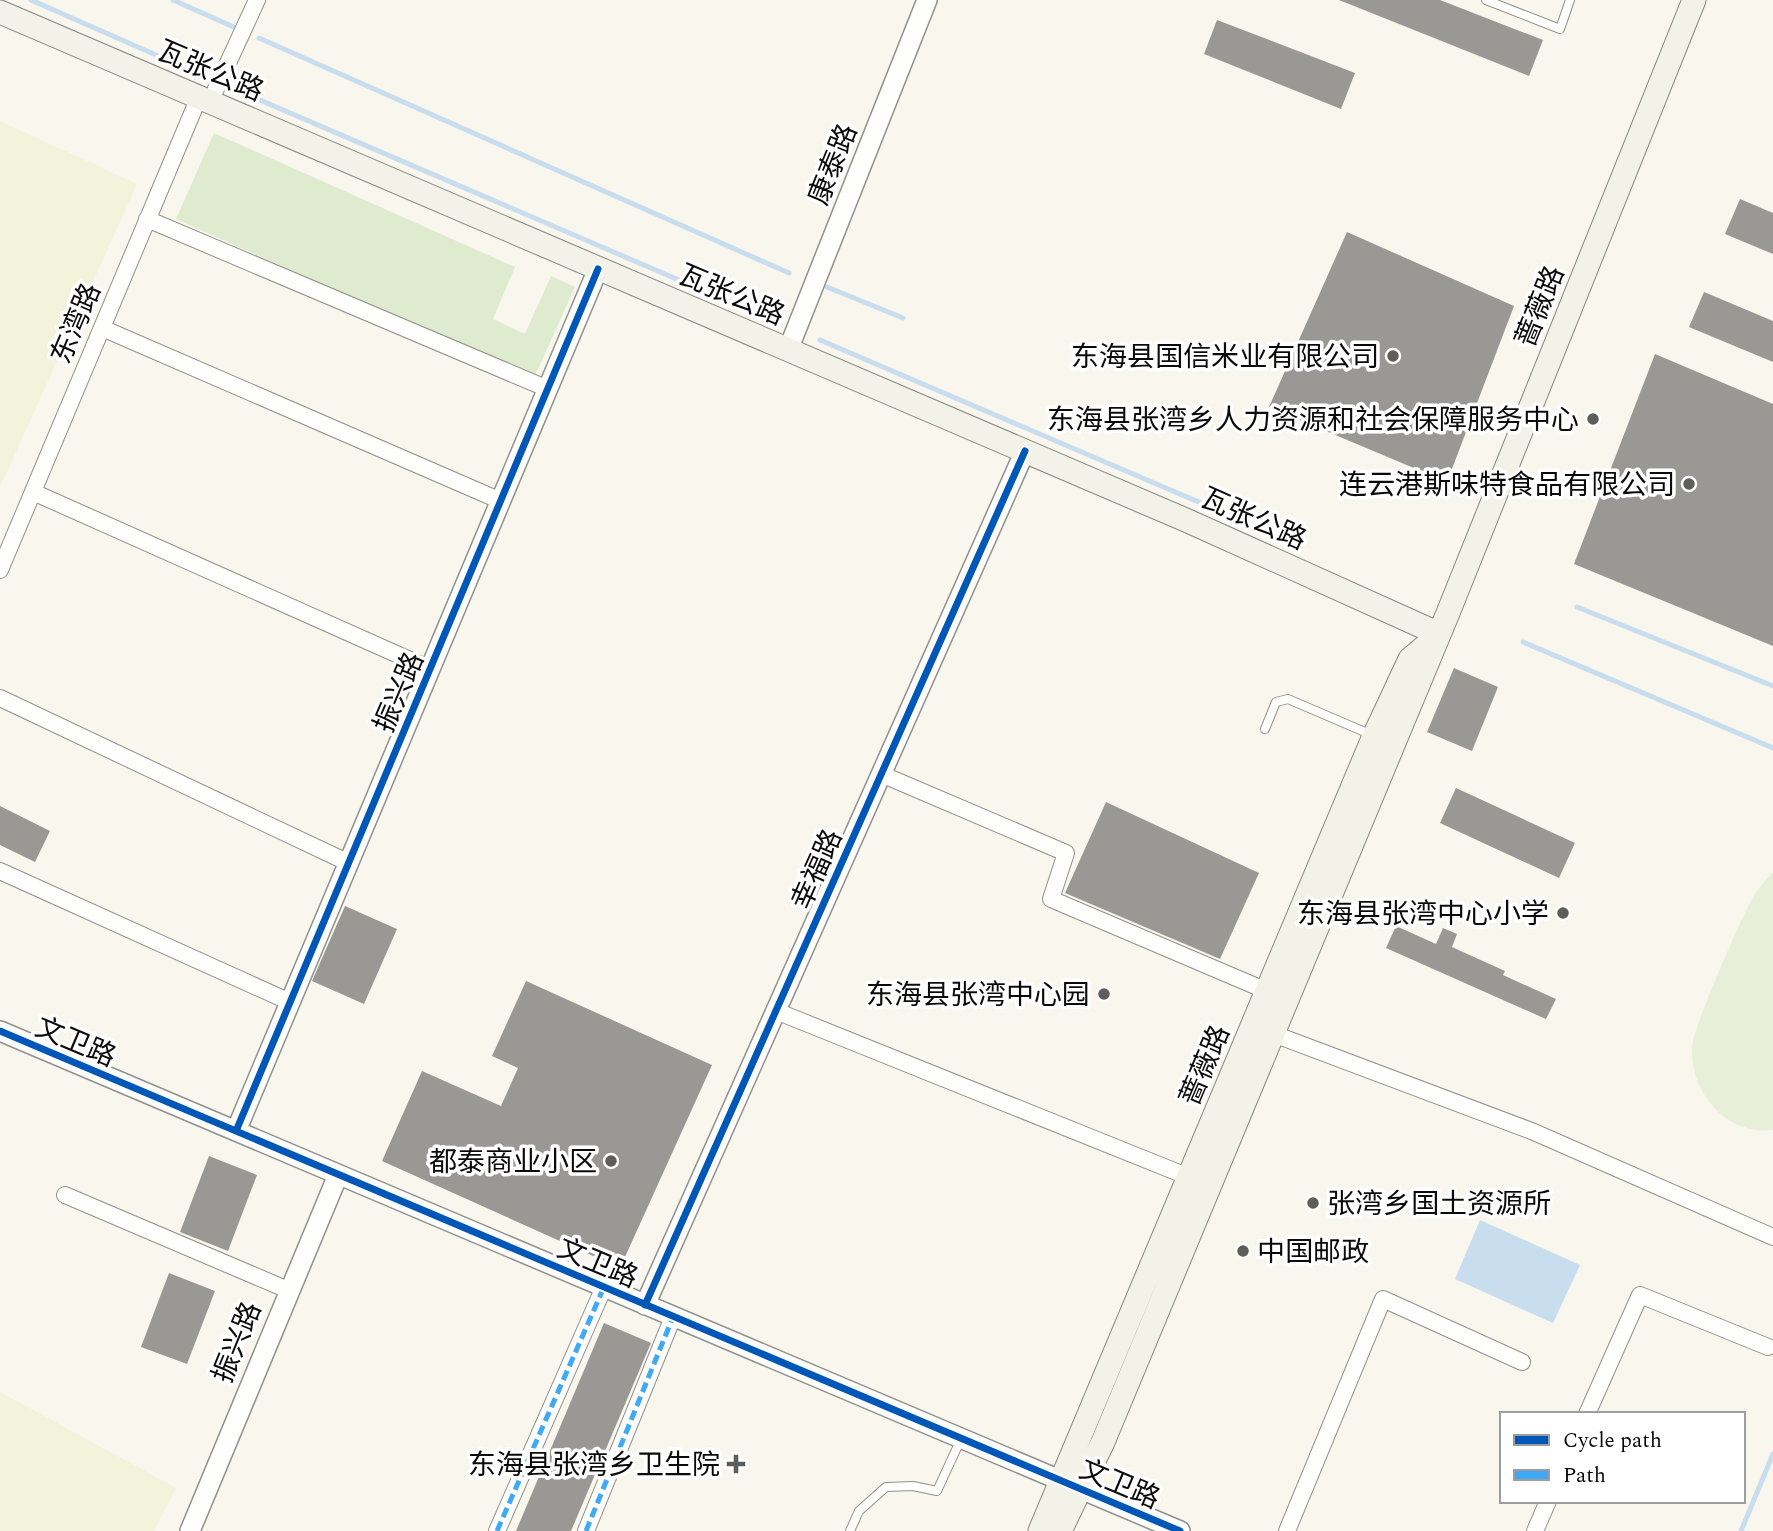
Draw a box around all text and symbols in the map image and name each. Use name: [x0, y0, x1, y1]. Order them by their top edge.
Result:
street label: 瓦张公路: [150, 30, 270, 113]
street label: 康泰路: [798, 118, 869, 212]
street label: 瓦张公路: [671, 254, 791, 337]
street label: 蔷薇路: [1505, 260, 1576, 354]
street label: 东湾路: [40, 277, 113, 371]
place label: 东海县国信米业有限公司: [1071, 336, 1379, 379]
marker: 东海县国信米业有限公司: [1385, 348, 1401, 364]
place label: 东海县张湾乡人力资源和社会保障服务中心: [1047, 399, 1579, 442]
marker: 东海县张湾乡人力资源和社会保障服务中心: [1585, 411, 1601, 427]
place label: 连云港斯味特食品有限公司: [1339, 464, 1675, 507]
marker: 连云港斯味特食品有限公司: [1681, 476, 1697, 492]
street label: 瓦张公路: [1193, 477, 1313, 562]
street label: 振兴路: [363, 646, 436, 740]
street label: 幸福路: [781, 822, 854, 917]
place label: 东海县张湾中心小学: [1297, 893, 1549, 936]
marker: 东海县张湾中心小学: [1555, 905, 1571, 921]
place label: 东海县张湾中心园: [866, 974, 1090, 1017]
marker: 东海县张湾中心园: [1096, 986, 1112, 1002]
street label: 文卫路: [28, 1006, 122, 1079]
street label: 蔷薇路: [1169, 1019, 1242, 1113]
place label: 都泰商业小区: [429, 1141, 597, 1184]
marker: 都泰商业小区: [603, 1153, 619, 1169]
place label: 张湾乡国土资源所: [1327, 1183, 1551, 1226]
marker: 张湾乡国土资源所: [1305, 1195, 1321, 1211]
street label: 文卫路: [550, 1227, 644, 1300]
place label: 中国邮政: [1257, 1231, 1369, 1274]
marker: 中国邮政: [1235, 1243, 1251, 1259]
street label: 振兴路: [202, 1296, 273, 1390]
legend: [1500, 1412, 1745, 1503]
text: Cycle path: [1563, 1425, 1662, 1457]
place label: 东海县张湾乡卫生院: [468, 1444, 720, 1487]
street label: 文卫路: [1072, 1448, 1166, 1521]
marker: 东海县张湾乡卫生院: [726, 1454, 746, 1474]
text: Path: [1563, 1460, 1606, 1492]

